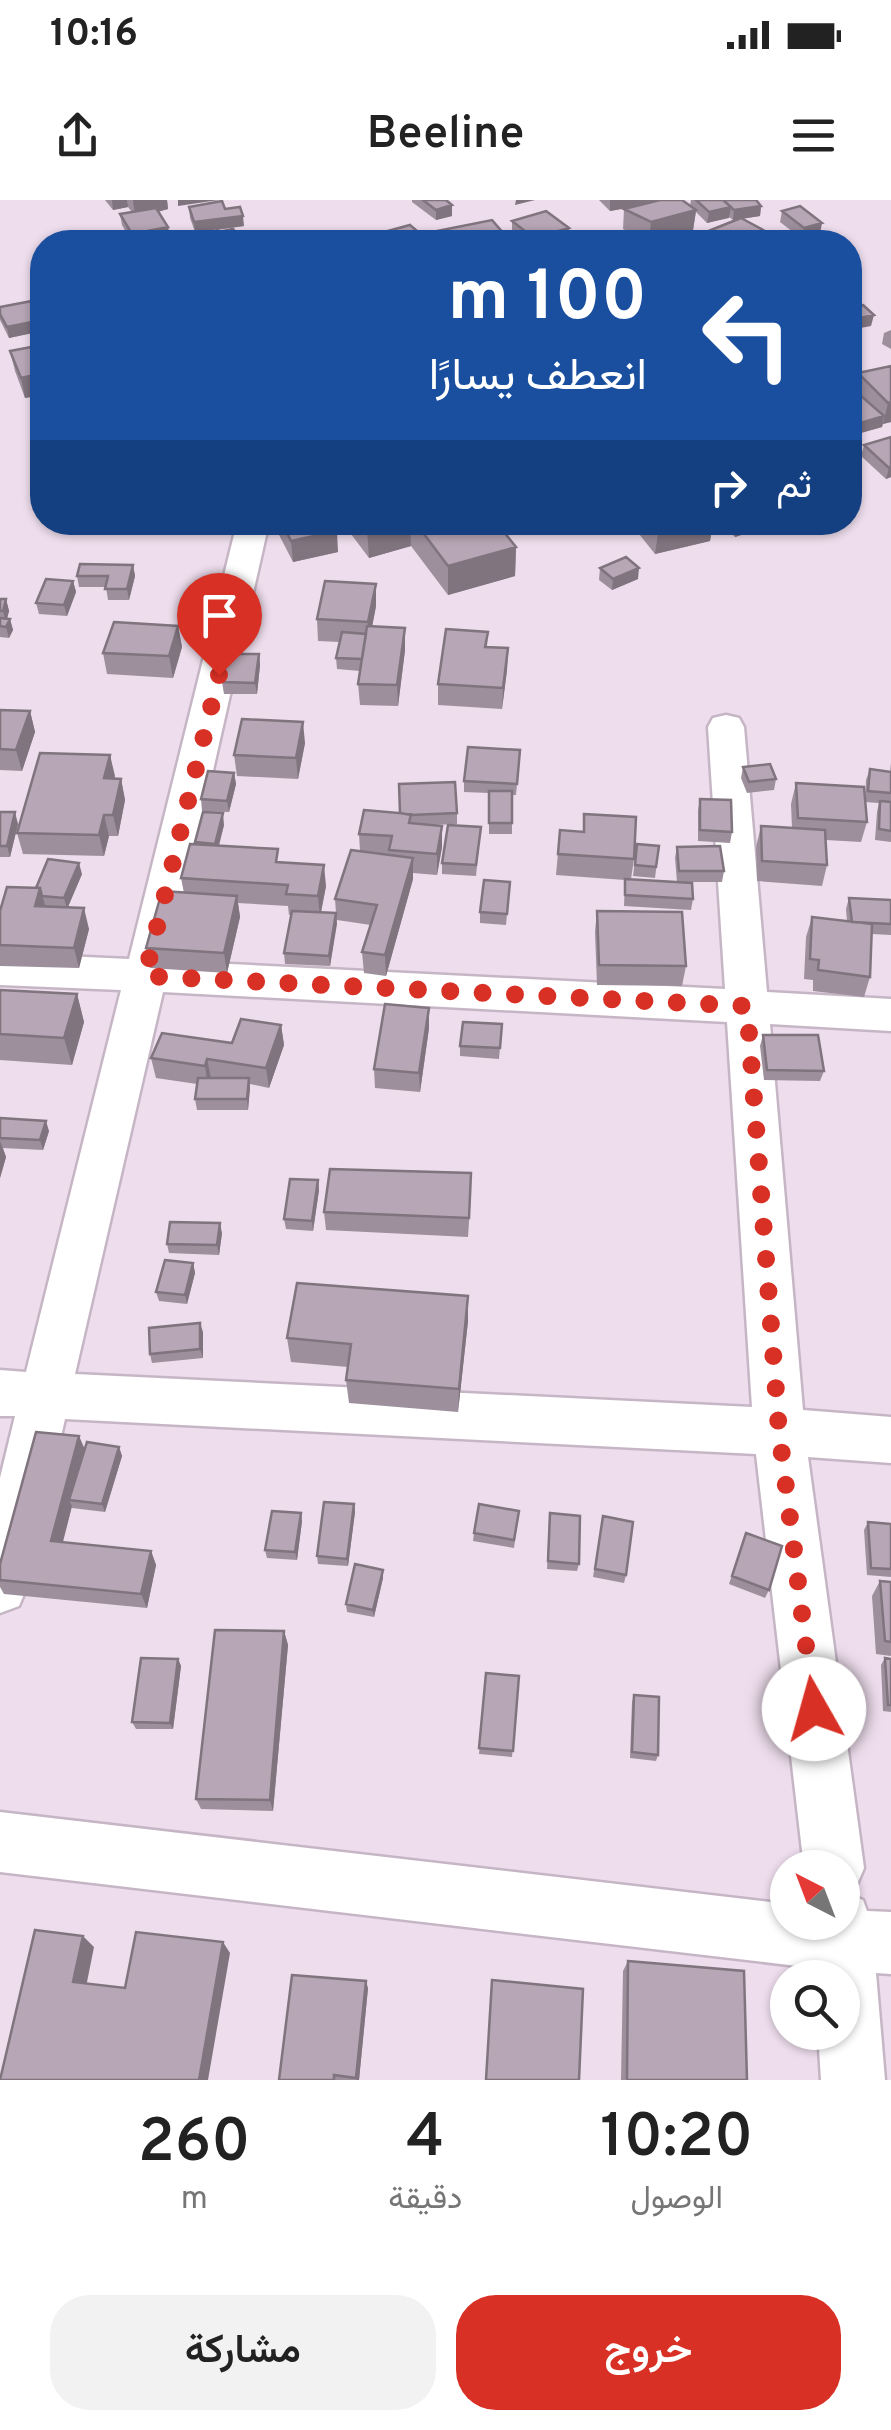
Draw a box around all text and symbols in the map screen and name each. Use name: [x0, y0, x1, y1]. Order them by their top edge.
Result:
text: 10:16: [50, 11, 138, 60]
text: Beeline: [367, 107, 524, 164]
icon: share: [50, 108, 105, 163]
icon: menu: [786, 108, 841, 163]
text: 100 m: [448, 256, 647, 345]
icon: left: [682, 270, 812, 400]
text: انعطف يسارًا: [429, 349, 647, 406]
icon: right: [701, 460, 756, 515]
text: ثم: [776, 463, 812, 512]
pin: [177, 573, 262, 676]
icon: arrive: [192, 588, 247, 643]
position arrow: [762, 1657, 866, 1761]
north arrow: [770, 1850, 860, 1940]
map controls: [770, 1850, 860, 2050]
button: search: [770, 1960, 860, 2050]
text: 4: [406, 2102, 444, 2178]
text: 10:20: [600, 2102, 753, 2178]
text: 260: [138, 2107, 250, 2183]
text: m: [181, 2180, 208, 2220]
text: دقيقة: [388, 2180, 462, 2220]
text: الوصول: [631, 2180, 723, 2220]
button: مشاركة: [50, 2295, 436, 2410]
button: خروج: [456, 2295, 841, 2410]

